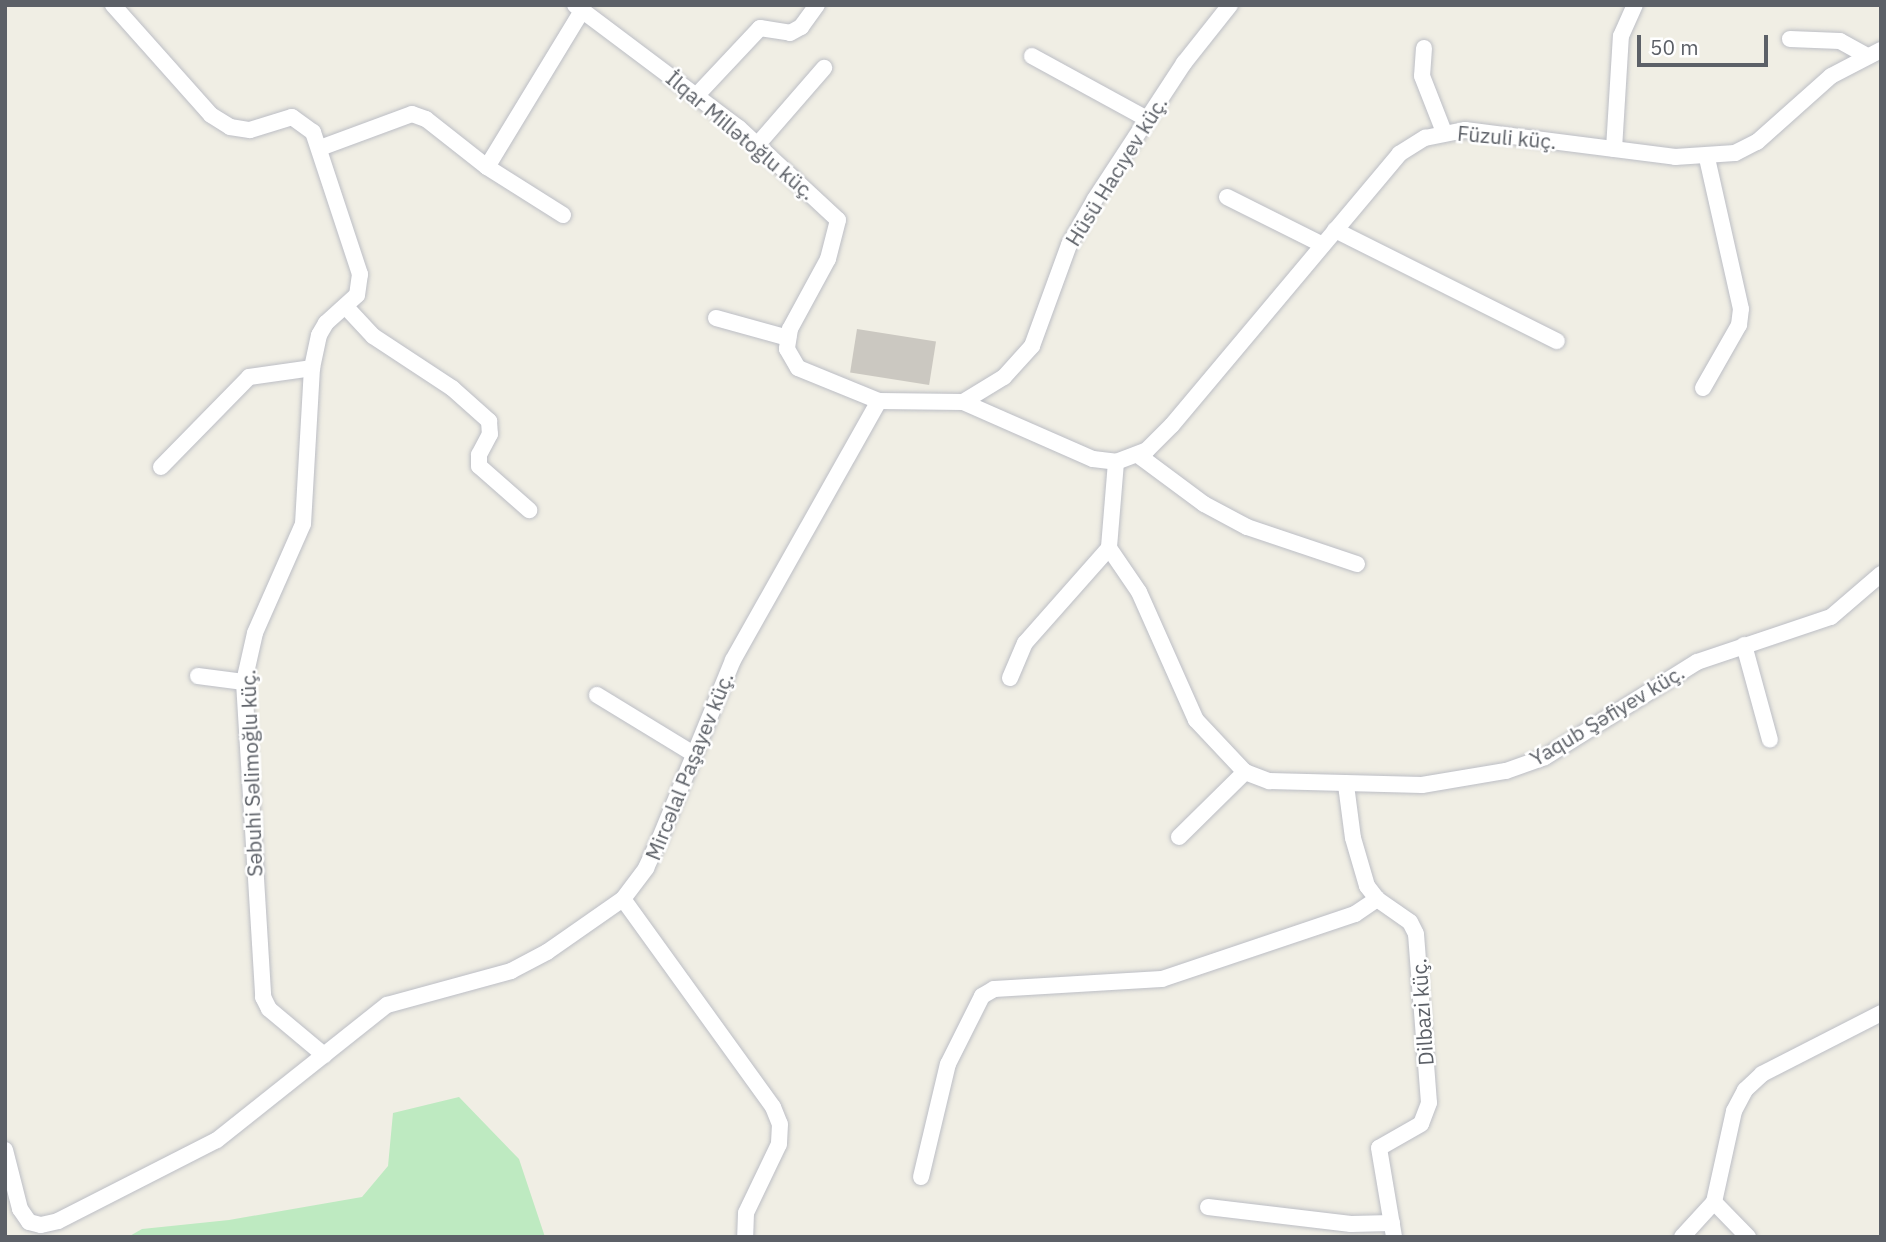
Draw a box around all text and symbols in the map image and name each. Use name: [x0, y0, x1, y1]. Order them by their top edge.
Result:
scale bar: [1641, 21, 1772, 65]
text: 50 m: [1650, 33, 1699, 61]
street label: İlqar Millətoğlu küç.: [661, 65, 821, 205]
street label: Hüsü Hacıyev küç.: [1060, 91, 1172, 251]
street label: Füzuli küç.: [1456, 120, 1558, 154]
street label: Yaqub Şəfiyev küç.: [1525, 659, 1689, 771]
street label: Mircəlal Paşayev küç.: [640, 668, 738, 864]
street label: Səbuhi Səlimoğlu küç.: [235, 669, 267, 877]
street label: Dilbazi küç.: [1406, 958, 1438, 1066]

